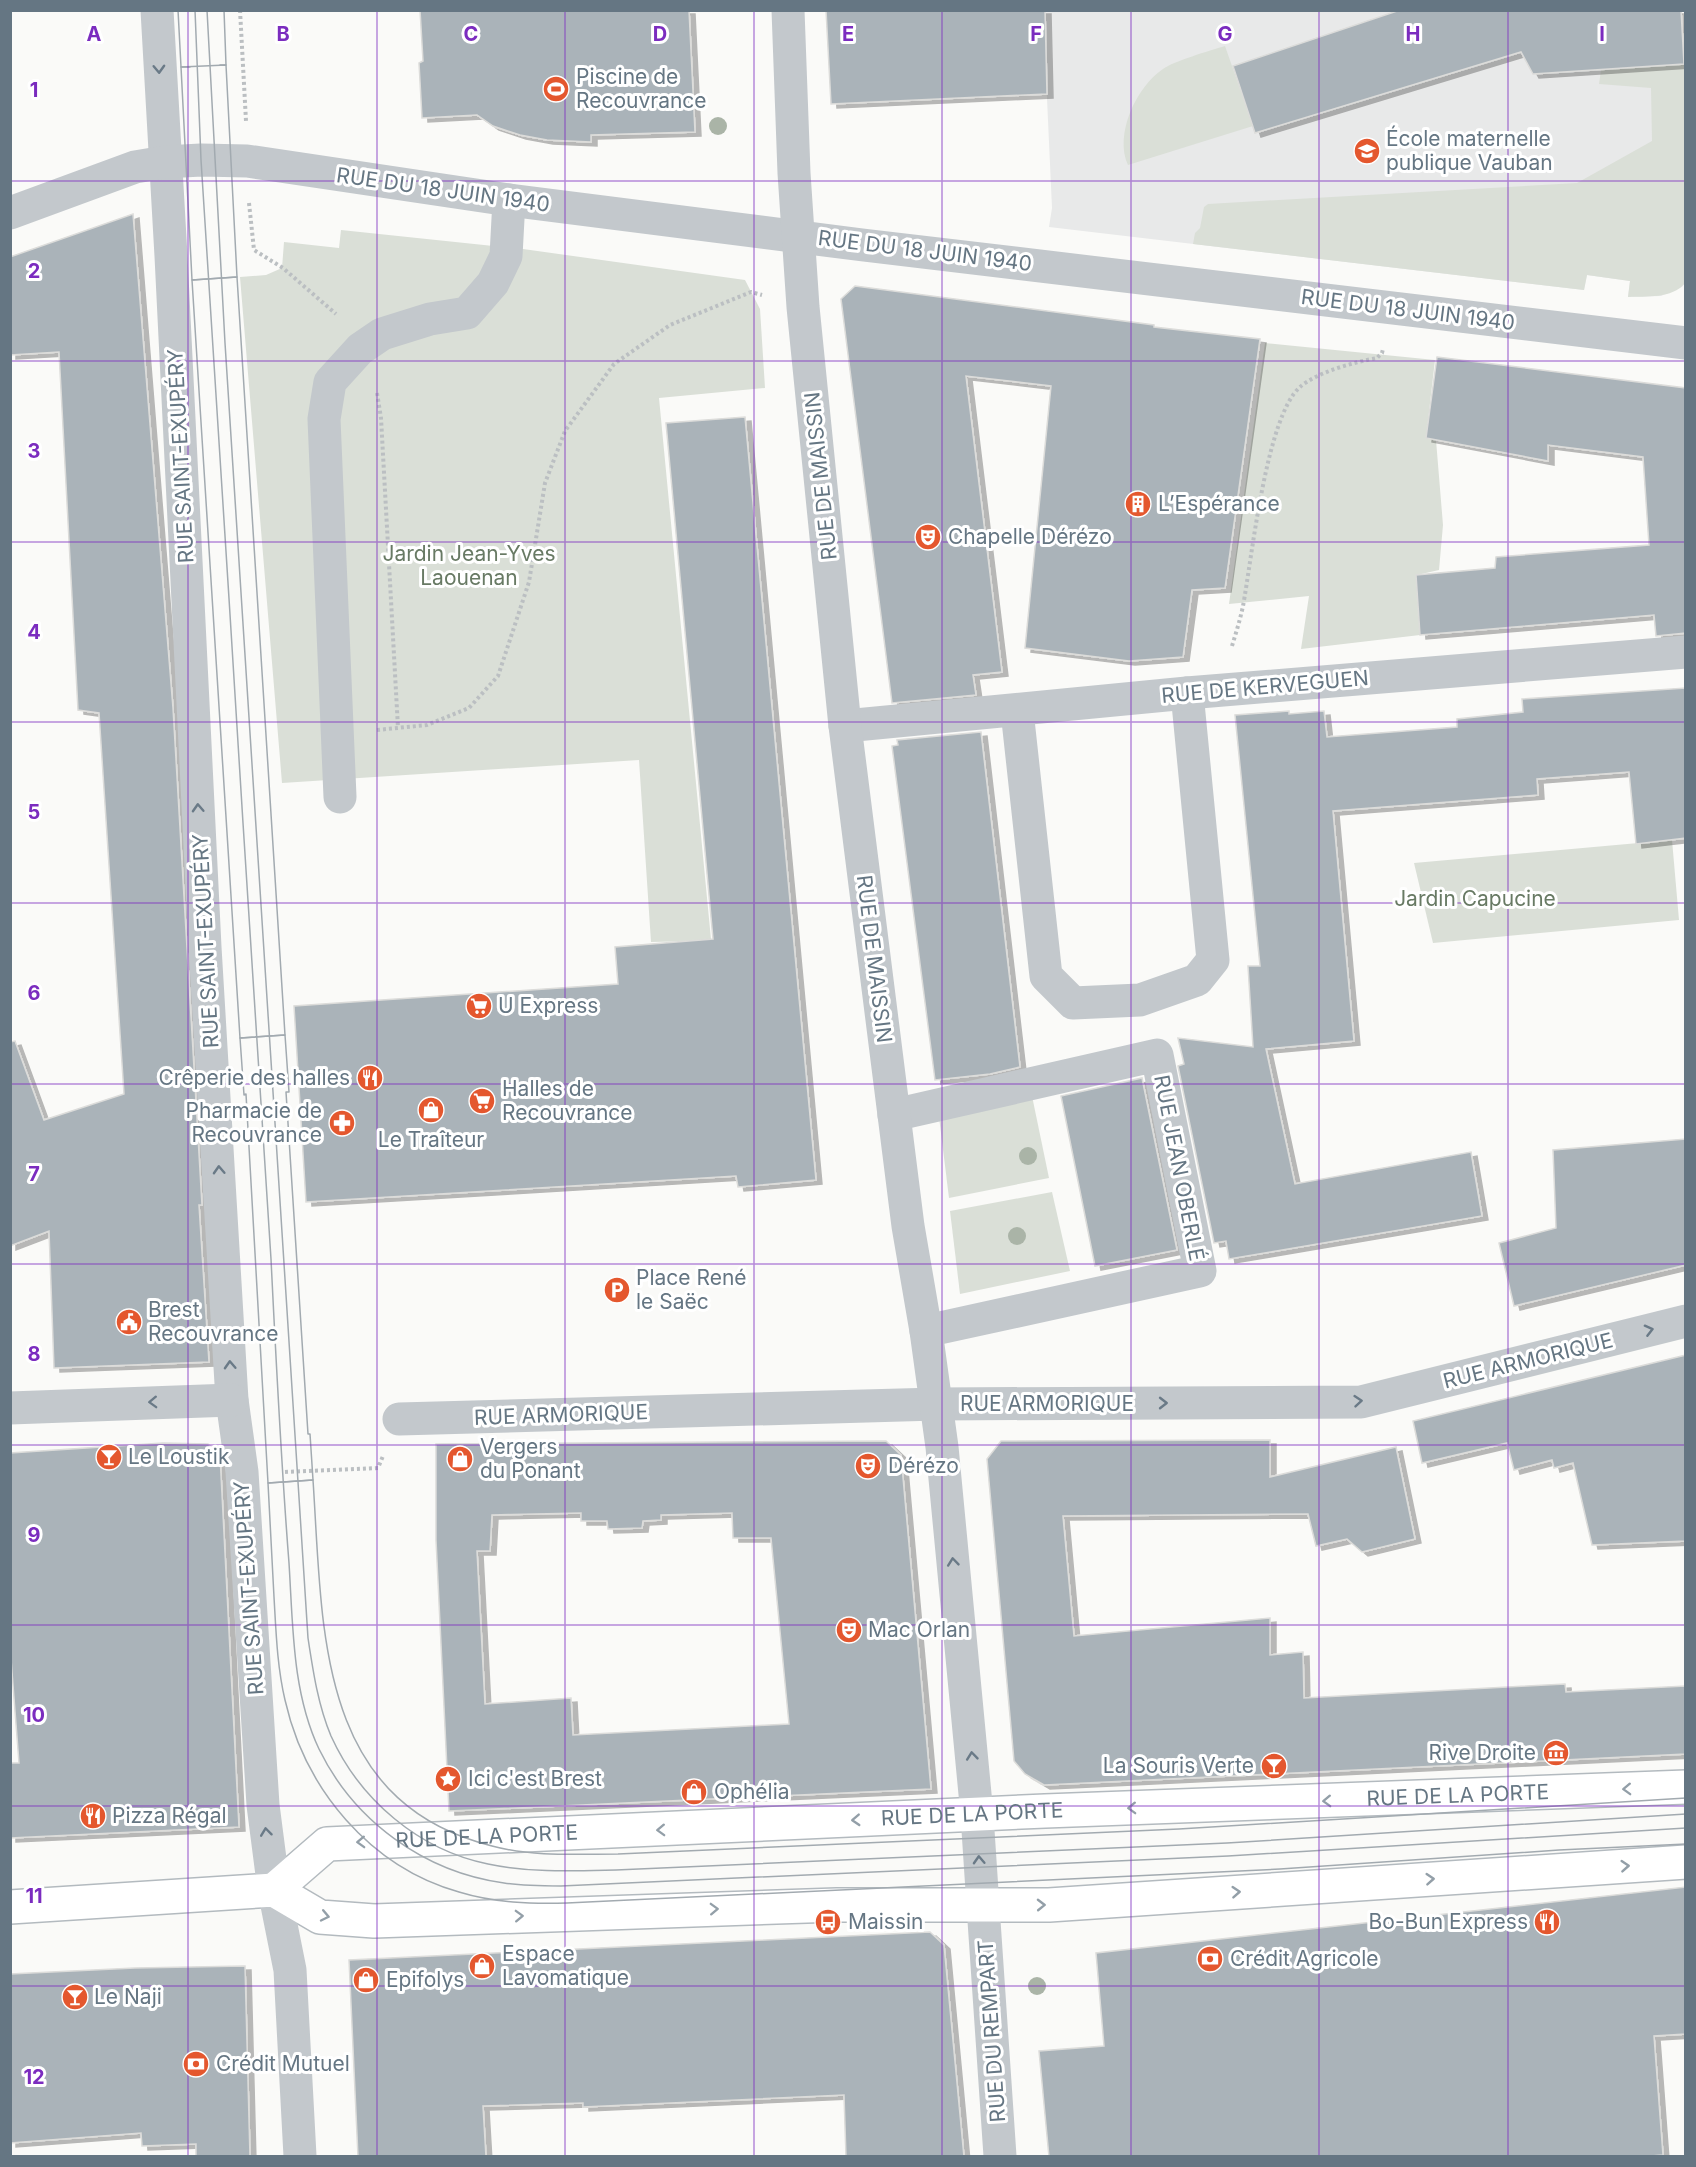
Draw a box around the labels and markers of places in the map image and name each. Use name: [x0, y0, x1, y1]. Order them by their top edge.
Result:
place label: Piscine de Recouvrance: [576, 64, 707, 113]
sports icon: Piscine de Recouvrance: [541, 74, 571, 104]
place label: École maternelle publique Vauban: [1386, 125, 1553, 175]
school or university icon: École maternelle publique Vauban: [1352, 136, 1382, 166]
building icon: L’Espérance: [1123, 489, 1153, 519]
place label: L’Espérance: [1158, 491, 1280, 516]
theatre icon: Chapelle Dérézo: [913, 522, 943, 552]
place label: Chapelle Dérézo: [948, 524, 1112, 549]
supermarket icon: U Express: [464, 991, 494, 1021]
place label: U Express: [498, 993, 598, 1018]
restaurant icon: Crêperie des halles: [355, 1063, 385, 1093]
place label: Crêperie des halles: [158, 1065, 350, 1090]
place label: Halles de Recouvrance: [502, 1076, 633, 1125]
supermarket icon: Halles de Recouvrance: [467, 1086, 497, 1116]
shop icon: Le Traîteur: [416, 1095, 446, 1125]
place label: Pharmacie de Recouvrance: [186, 1098, 322, 1147]
pharmacy icon: Pharmacie de Recouvrance: [327, 1108, 357, 1138]
place label: Le Traîteur: [378, 1127, 484, 1152]
place label: Place René le Saëc: [636, 1265, 747, 1314]
parking icon: Place René le Saëc: [602, 1275, 632, 1305]
place label: Brest Recouvrance: [148, 1297, 279, 1346]
public building icon: Brest Recouvrance: [114, 1307, 144, 1337]
place label: Vergers du Ponant: [480, 1434, 581, 1483]
bar icon: Le Loustik: [94, 1442, 124, 1472]
place label: Le Loustik: [128, 1444, 230, 1469]
shop icon: Vergers du Ponant: [445, 1444, 475, 1474]
theatre icon: Dérézo: [853, 1451, 883, 1481]
place label: Dérézo: [888, 1453, 959, 1478]
theatre icon: Mac Orlan: [834, 1615, 864, 1645]
place label: Mac Orlan: [868, 1617, 970, 1642]
museum icon: Rive Droite: [1541, 1738, 1571, 1768]
place label: Rive Droite: [1429, 1740, 1536, 1765]
bar icon: La Souris Verte: [1259, 1751, 1289, 1781]
place label: La Souris Verte: [1103, 1753, 1254, 1778]
place icon: Ici c'est Brest: [433, 1764, 463, 1794]
place label: Ici c'est Brest: [468, 1766, 602, 1791]
shop icon: Ophélia: [679, 1777, 709, 1807]
place label: Ophélia: [714, 1779, 790, 1804]
restaurant icon: Pizza Régal: [78, 1801, 108, 1831]
place label: Pizza Régal: [112, 1803, 227, 1828]
bus stop icon: Maissin: [813, 1907, 843, 1937]
restaurant icon: Bo-Bun Express: [1532, 1907, 1562, 1937]
place label: Maissin: [848, 1909, 924, 1934]
place label: Bo-Bun Express: [1369, 1909, 1528, 1934]
place label: Espace Lavomatique: [502, 1941, 629, 1990]
bank icon: Crédit Agricole: [1195, 1944, 1225, 1974]
place label: Crédit Agricole: [1230, 1946, 1378, 1971]
shop icon: Espace Lavomatique: [467, 1951, 497, 1981]
shop icon: Epifolys: [351, 1965, 381, 1995]
place label: Epifolys: [386, 1967, 464, 1992]
bar icon: Le Naji: [60, 1982, 90, 2012]
place label: Le Naji: [94, 1984, 162, 2009]
bank icon: Crédit Mutuel: [181, 2049, 211, 2079]
place label: Crédit Mutuel: [216, 2051, 350, 2076]

